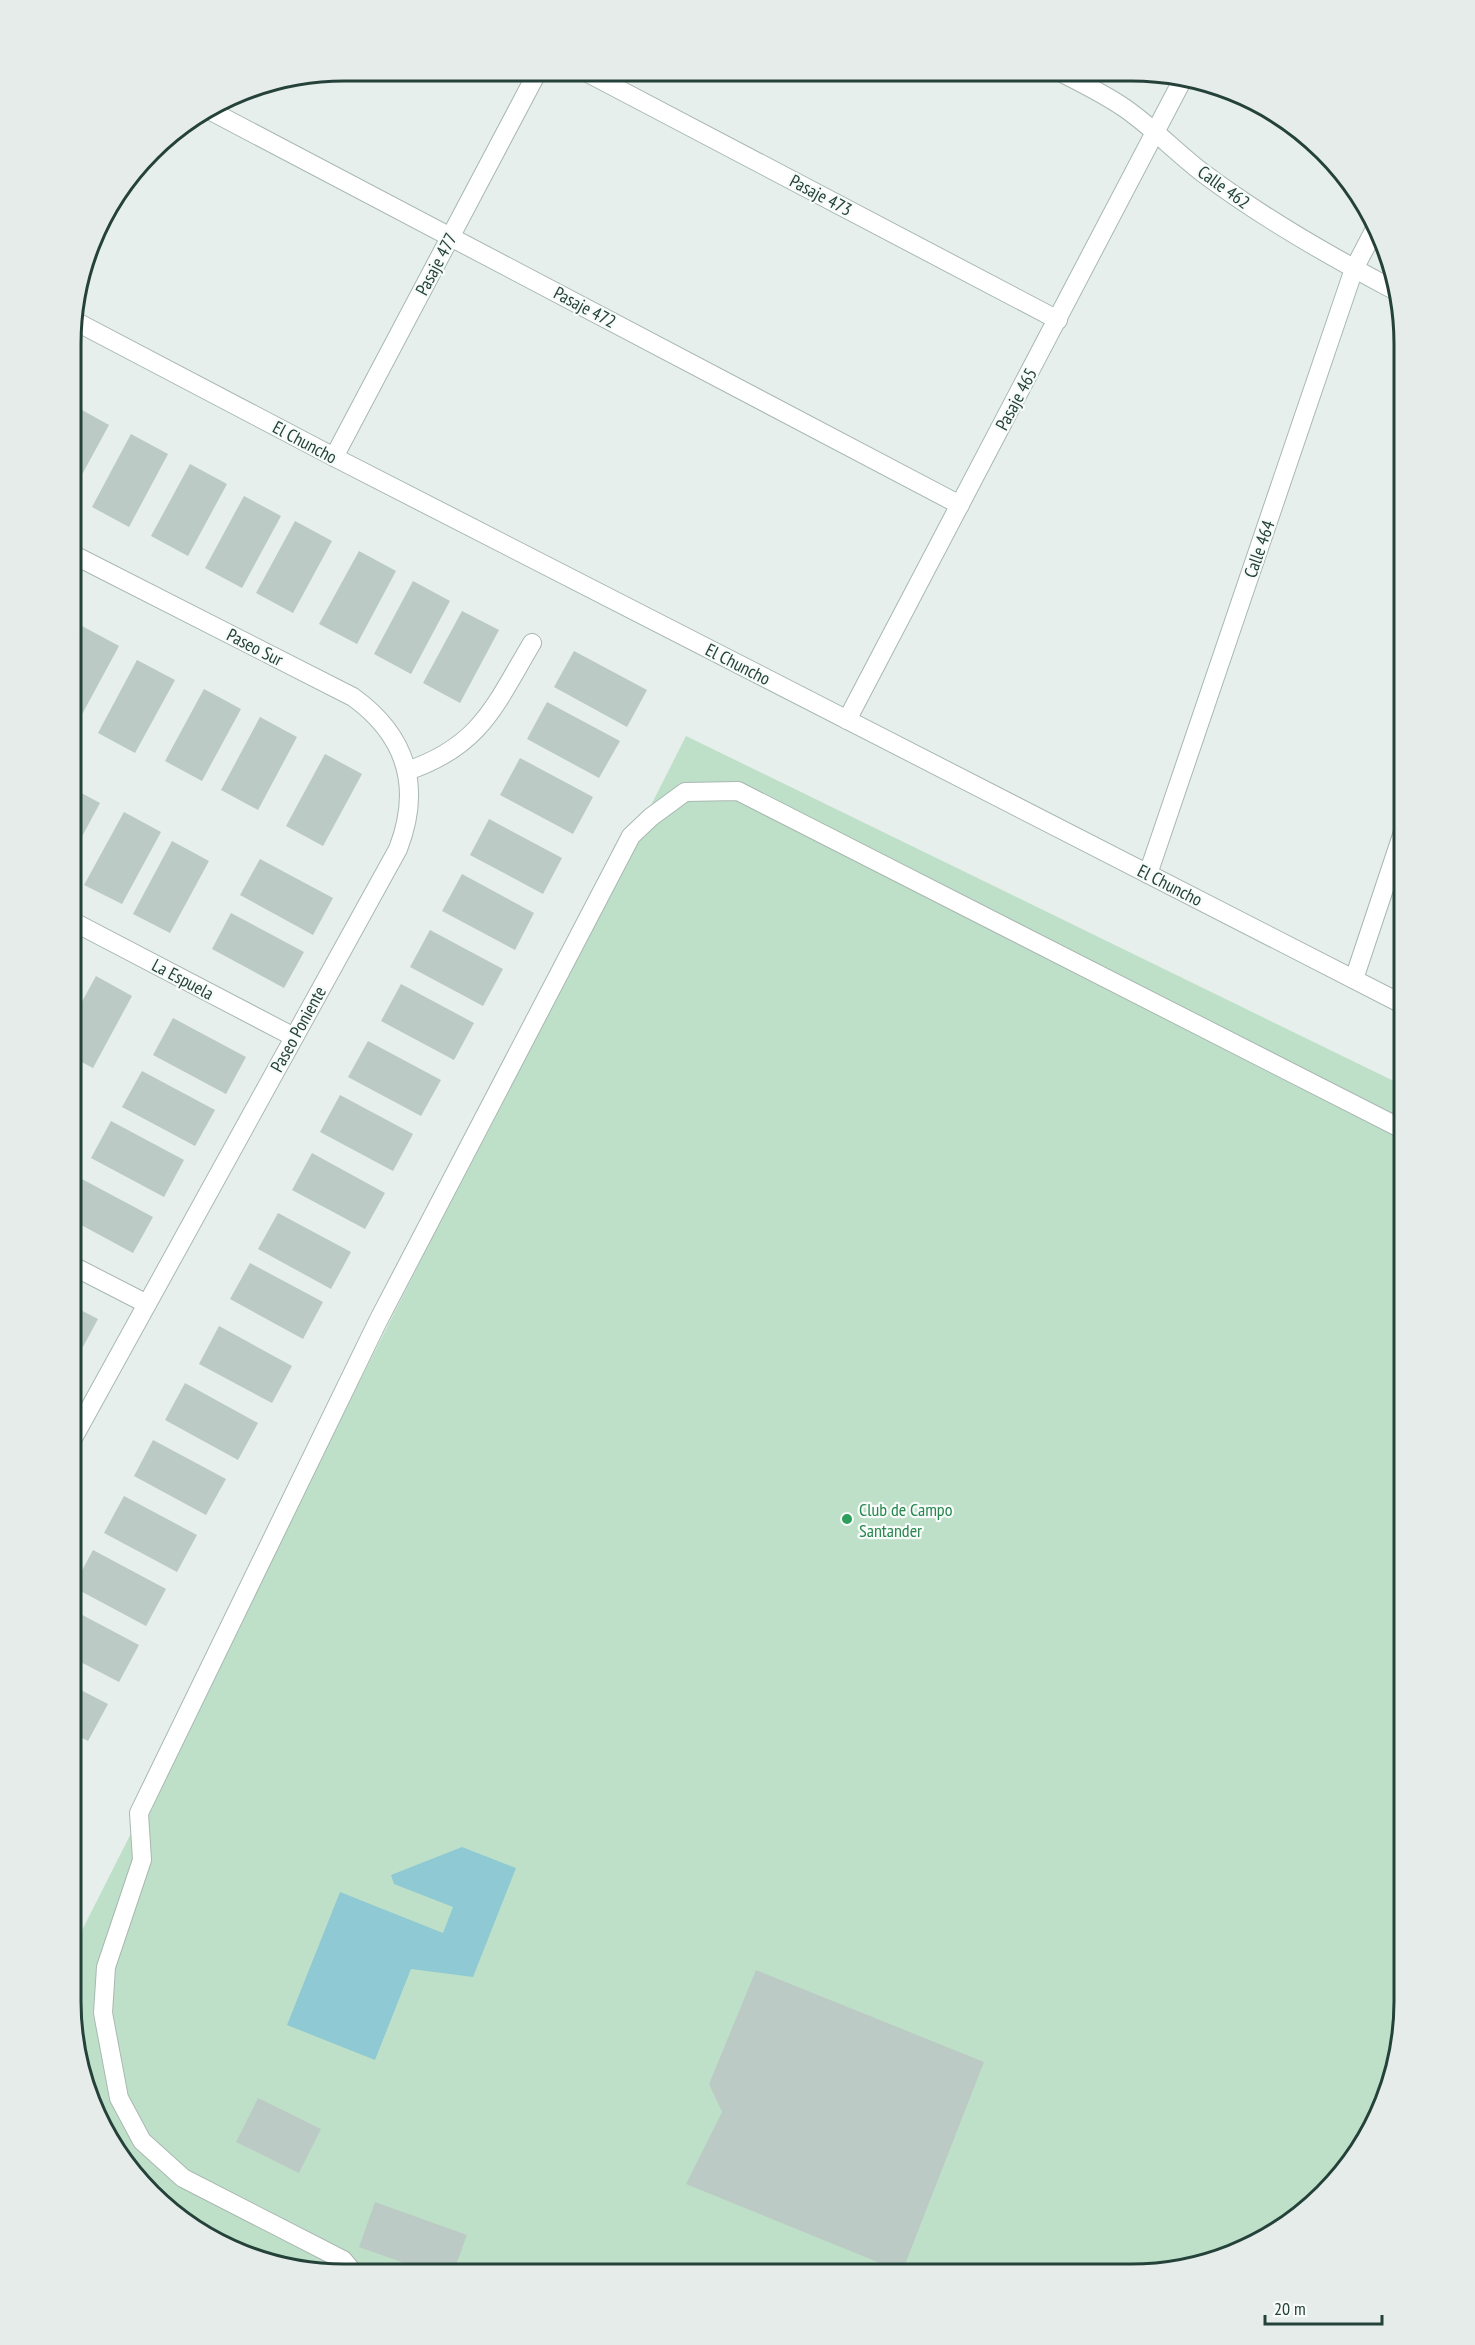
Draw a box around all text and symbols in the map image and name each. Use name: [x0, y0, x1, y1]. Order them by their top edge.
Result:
street label: Calle 462: [1193, 160, 1255, 214]
street label: Pasaje 473: [786, 169, 856, 221]
street label: Pasaje 477: [410, 229, 462, 299]
street label: Pasaje 472: [550, 281, 620, 333]
street label: Pasaje 465: [990, 364, 1042, 434]
street label: El Chuncho: [269, 415, 341, 469]
street label: Calle 464: [1238, 517, 1280, 581]
street label: Paseo Sur: [223, 623, 287, 671]
street label: El Chuncho: [702, 638, 774, 690]
street label: El Chuncho: [1134, 859, 1206, 911]
street label: La Espuela: [148, 953, 218, 1005]
street label: Paseo Poniente: [265, 982, 331, 1076]
place label: Club de Campo Santander: [859, 1498, 953, 1542]
marker: Club de Campo Santander: [840, 1512, 854, 1526]
scale bar: [1265, 2288, 1382, 2326]
text: 20 m: [1274, 2297, 1306, 2320]

